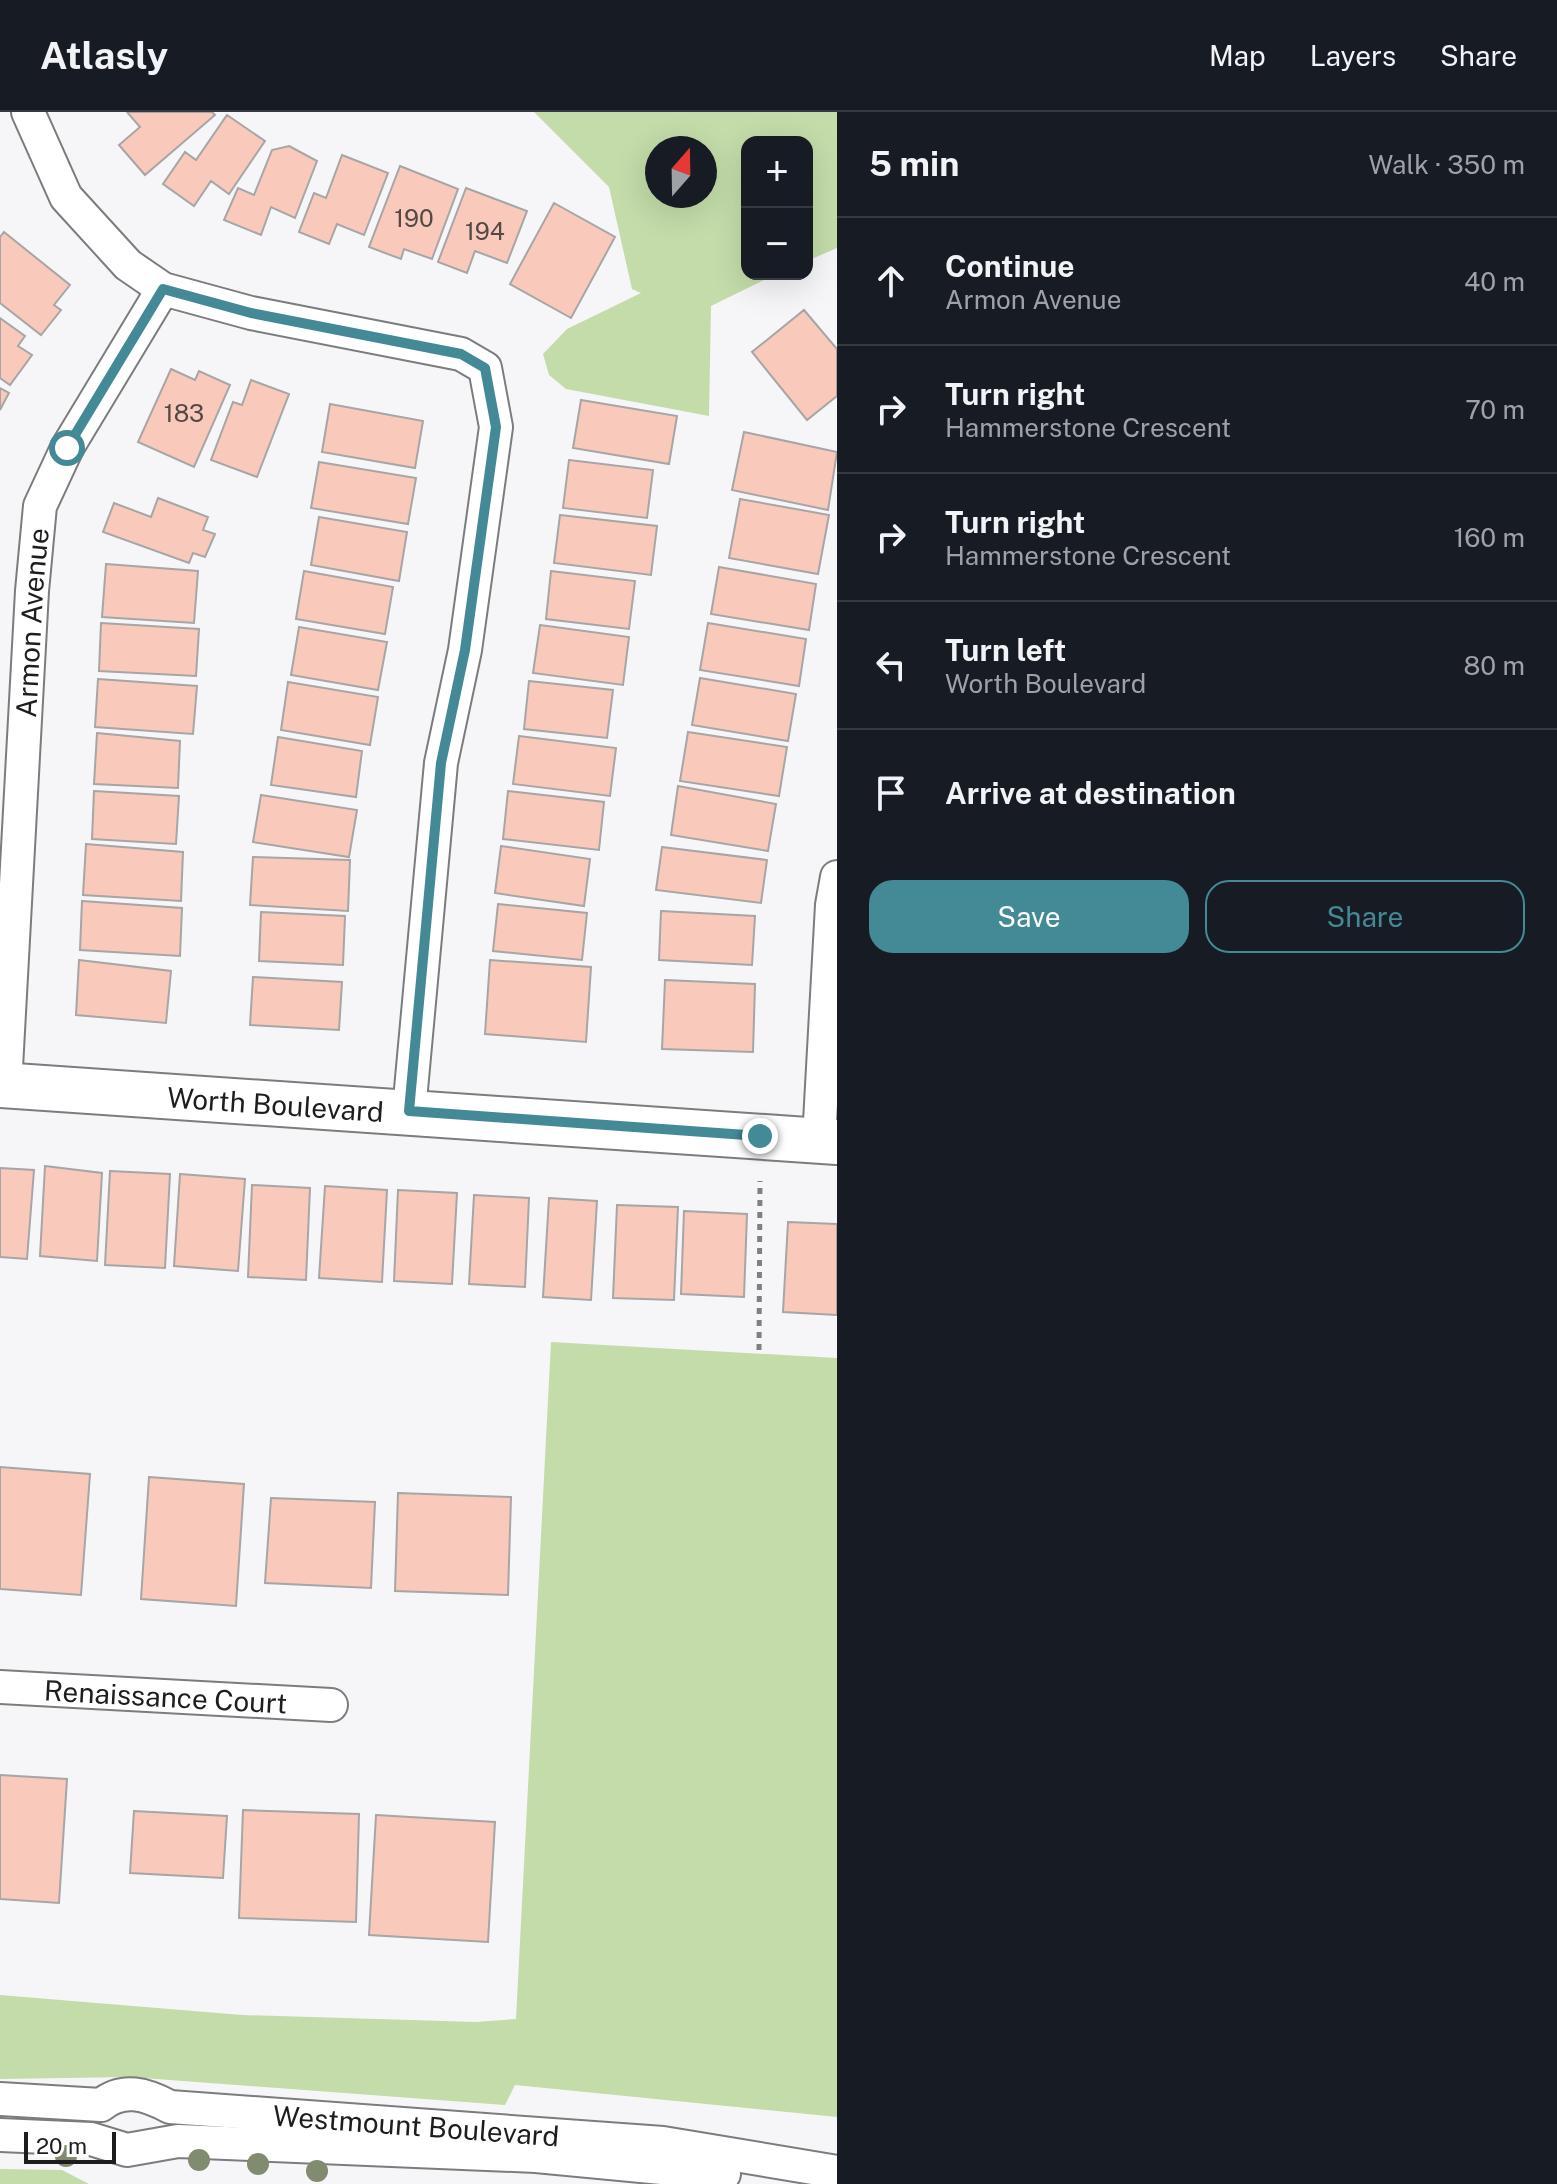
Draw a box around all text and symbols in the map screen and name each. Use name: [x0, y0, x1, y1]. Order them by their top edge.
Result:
text: Atlasly: [40, 33, 168, 78]
text: Map: [1209, 39, 1266, 72]
text: Layers: [1310, 39, 1396, 72]
text: Share: [1440, 39, 1517, 72]
north arrow: [645, 136, 717, 208]
map controls: [741, 136, 813, 280]
button: +: [741, 136, 813, 208]
text: 5 min: [869, 144, 959, 184]
text: Walk · 350 m: [1368, 149, 1525, 180]
house number: 190: [394, 204, 434, 232]
button: −: [741, 208, 813, 280]
house number: 194: [465, 217, 505, 245]
text: Continue: [945, 248, 1075, 284]
icon: ahead: [869, 259, 913, 303]
text: 40 m: [1464, 266, 1525, 297]
text: Armon Avenue: [945, 284, 1121, 315]
text: Turn right: [945, 376, 1085, 412]
icon: right: [869, 387, 913, 431]
text: 70 m: [1465, 394, 1525, 425]
house number: 183: [164, 399, 204, 427]
text: Hammerstone Crescent: [945, 412, 1231, 443]
route start: [49, 430, 85, 466]
text: Turn right: [945, 504, 1085, 540]
icon: right: [869, 515, 913, 559]
text: 160 m: [1454, 522, 1525, 553]
street label: Armon Avenue: [9, 526, 54, 719]
text: Hammerstone Crescent: [945, 540, 1231, 571]
text: Turn left: [945, 632, 1066, 668]
icon: left: [869, 643, 913, 687]
text: 80 m: [1464, 650, 1525, 681]
text: Worth Boulevard: [945, 668, 1146, 699]
icon: arrive: [869, 771, 913, 815]
text: Arrive at destination: [945, 775, 1236, 811]
button: Save: [869, 880, 1189, 953]
button: Share: [1205, 880, 1525, 953]
street label: Worth Boulevard: [166, 1080, 385, 1128]
route end: [742, 1118, 778, 1154]
street label: Renaissance Court: [43, 1673, 288, 1719]
street label: Westmount Boulevard: [272, 2098, 560, 2152]
scale bar: [24, 2128, 116, 2164]
text: 20 m: [36, 2133, 87, 2159]

